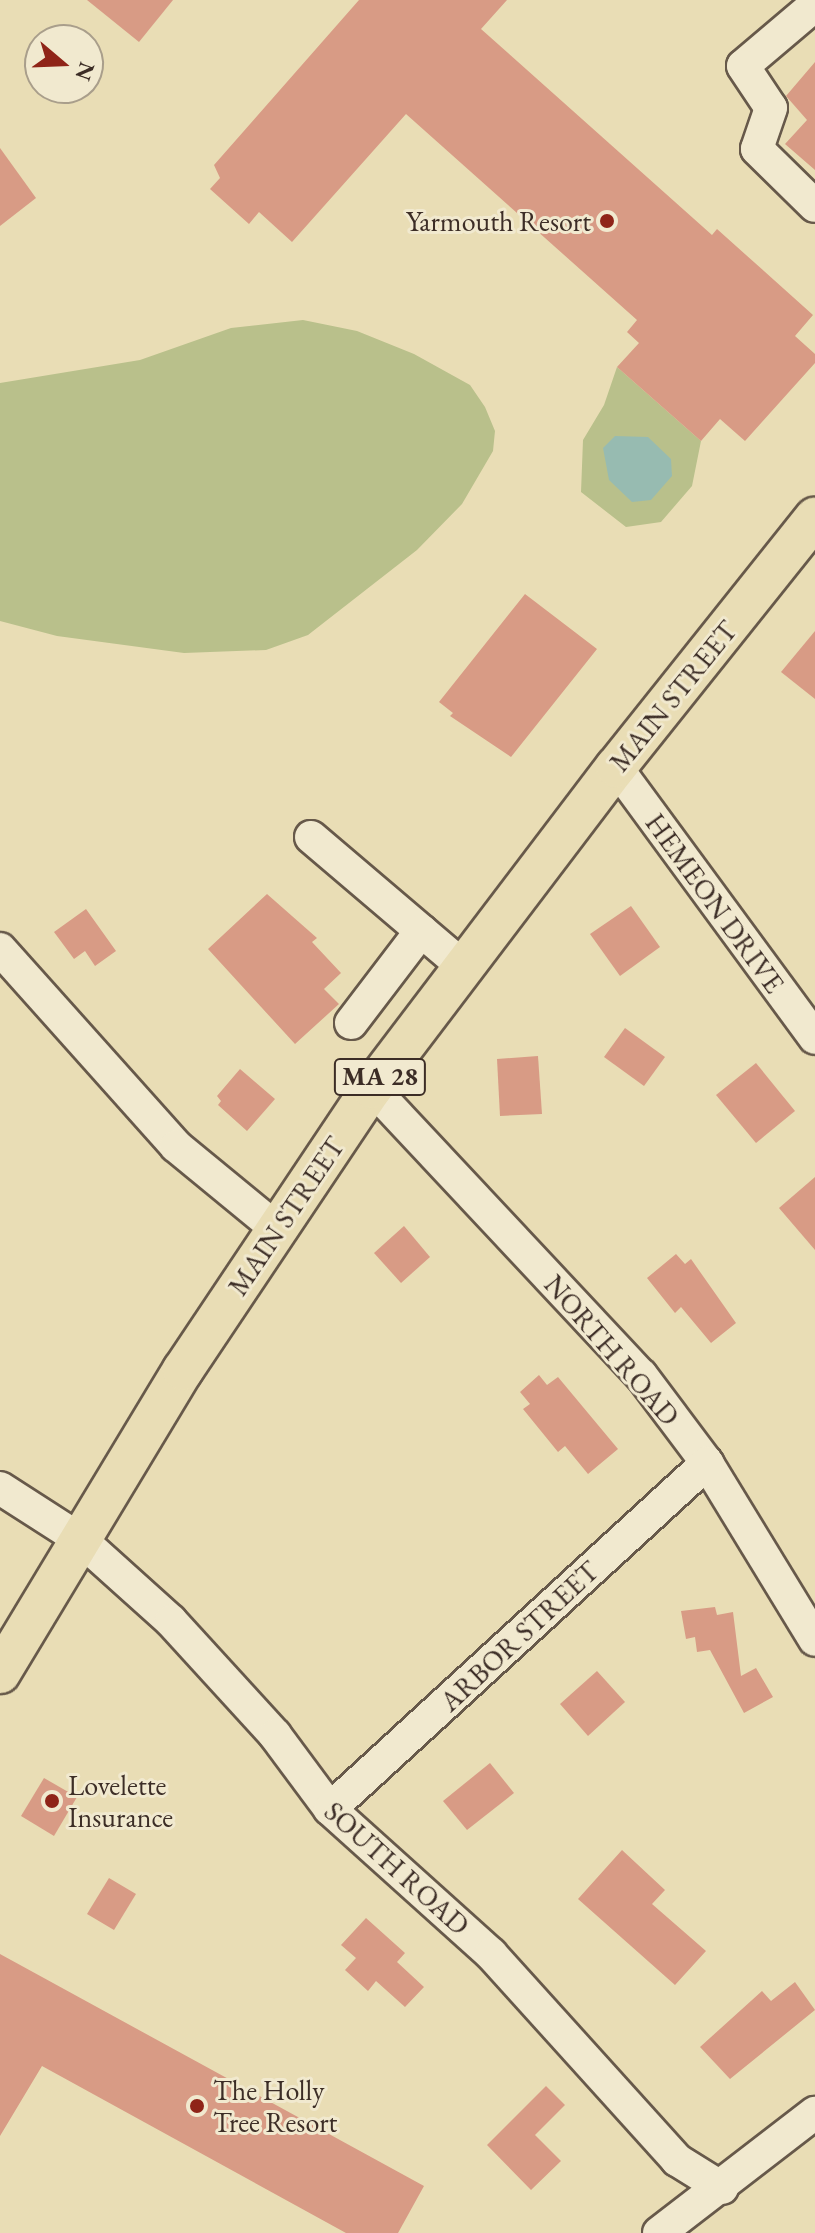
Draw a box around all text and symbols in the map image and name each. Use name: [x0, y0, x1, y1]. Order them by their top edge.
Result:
north arrow: [24, 24, 104, 104]
text: N: [69, 58, 102, 84]
place label: Yarmouth Resort: [406, 204, 591, 238]
marker: Yarmouth Resort: [598, 212, 616, 230]
street label: MAIN STREET: [602, 614, 744, 778]
street label: HEMEON DRIVE: [639, 807, 791, 999]
road number: MA 28: [332, 1055, 428, 1099]
street label: MAIN STREET: [221, 1130, 351, 1302]
street label: NORTH ROAD: [537, 1268, 687, 1432]
street label: ARBOR STREET: [433, 1554, 605, 1718]
place label: Lovelette Insurance: [68, 1768, 173, 1834]
marker: Lovelette Insurance: [43, 1792, 61, 1810]
street label: SOUTH ROAD: [318, 1794, 476, 1942]
place label: The Holly Tree Resort: [213, 2073, 337, 2139]
marker: The Holly Tree Resort: [188, 2097, 206, 2115]

